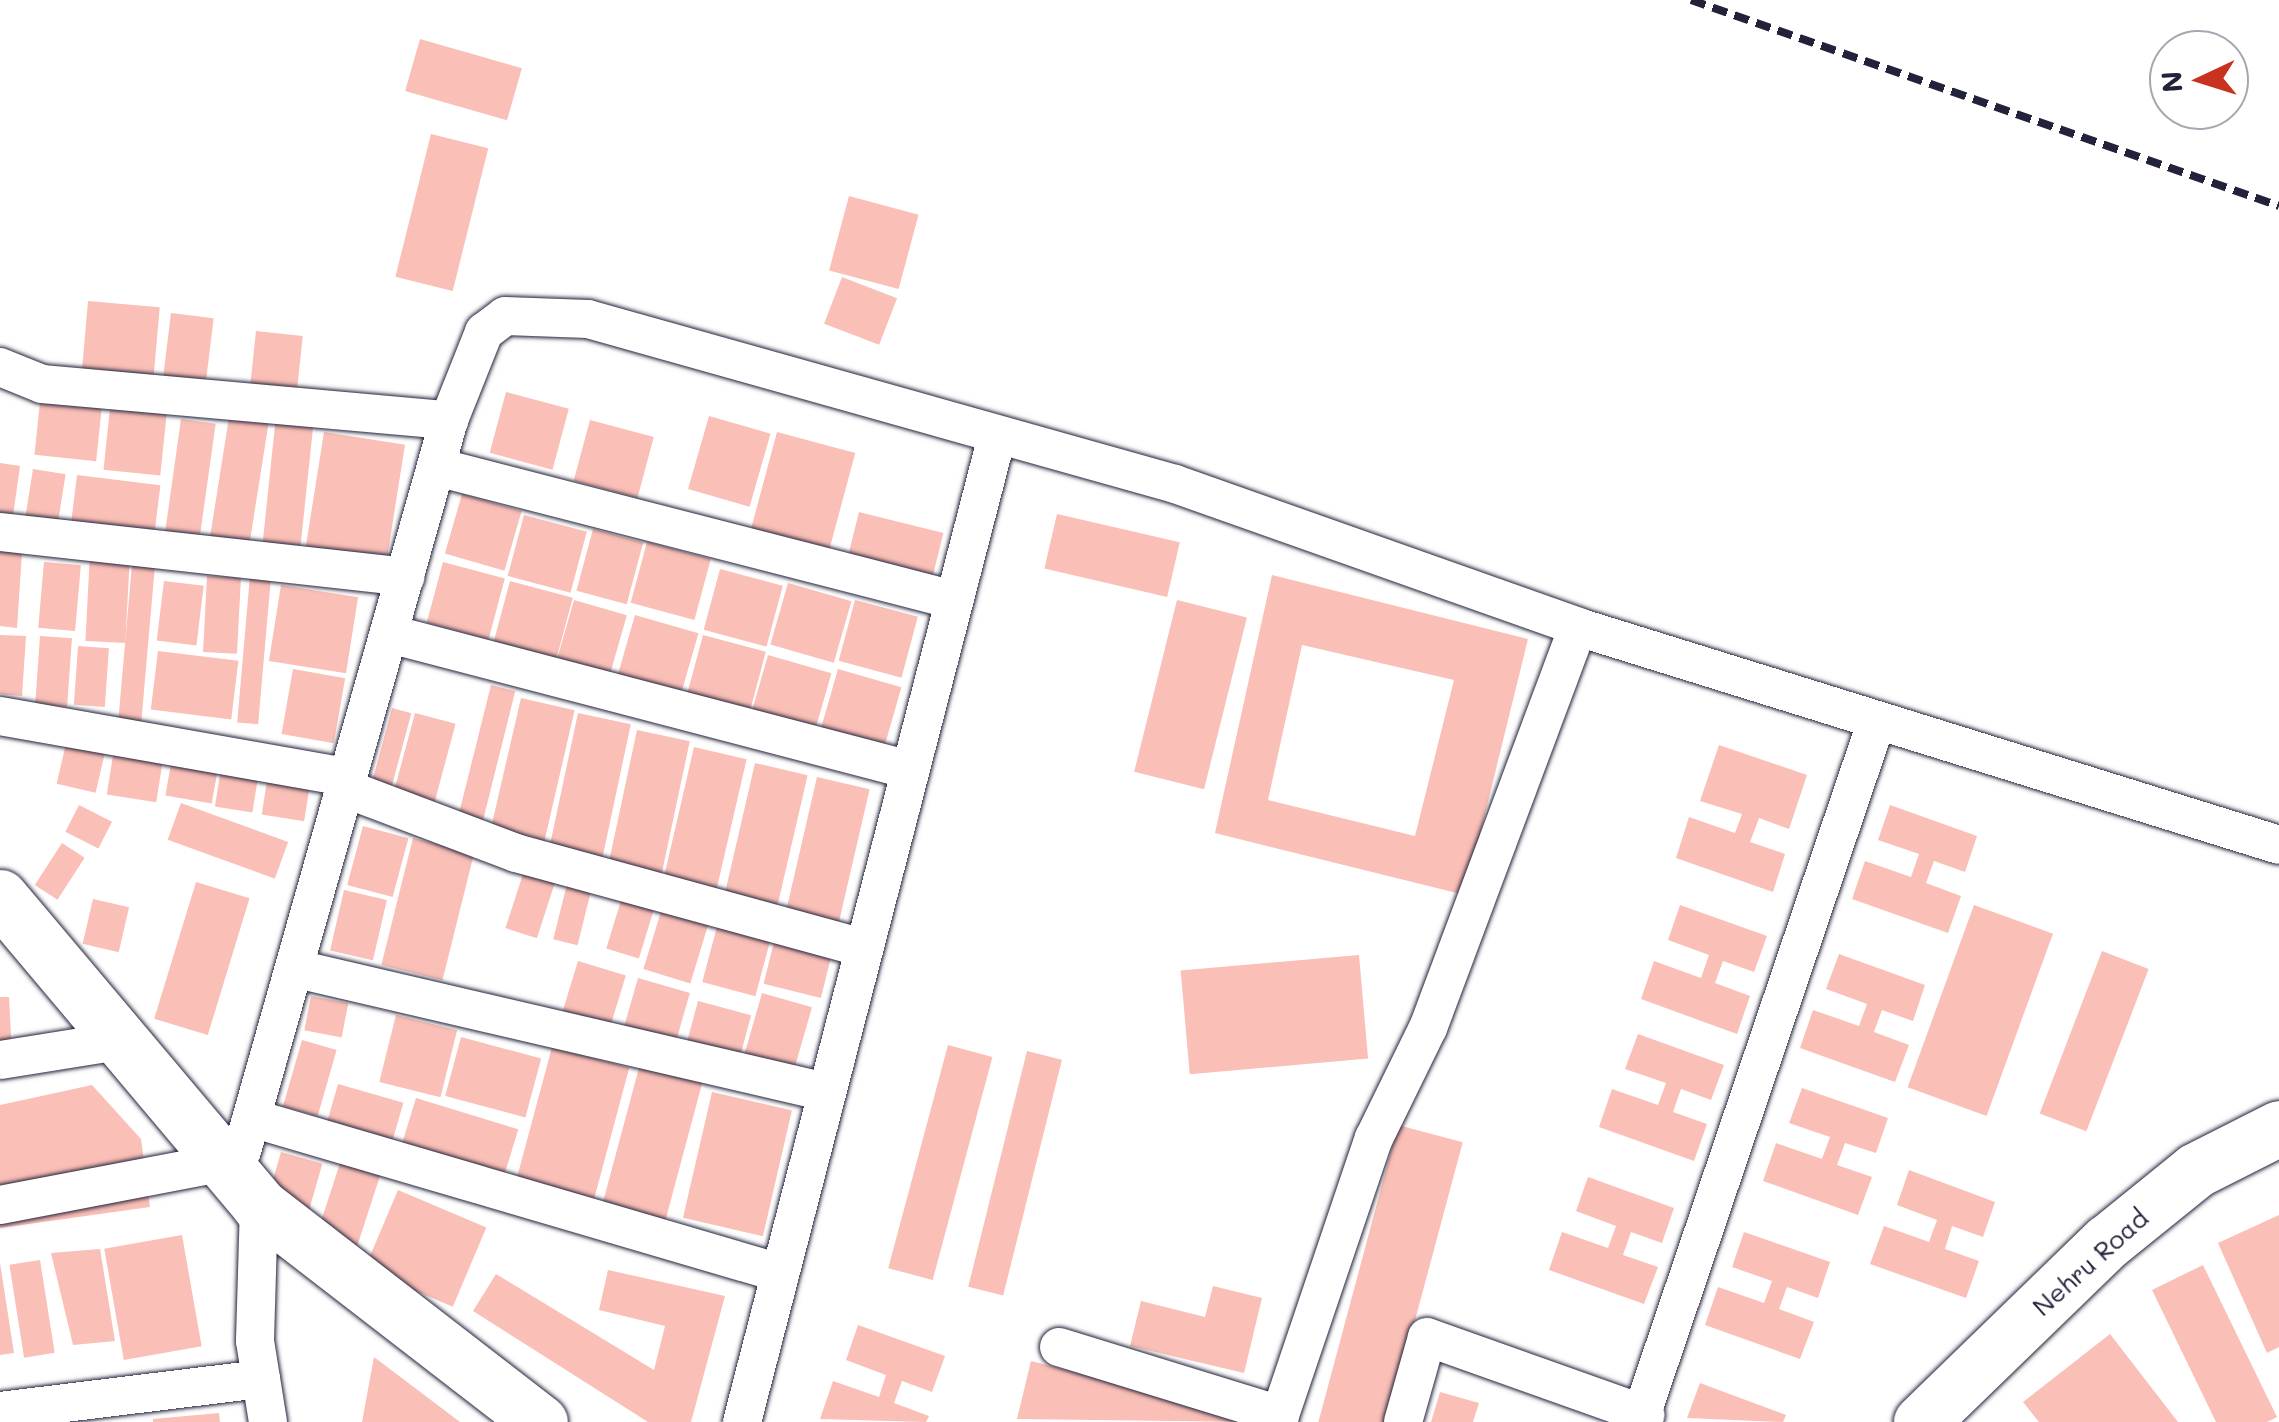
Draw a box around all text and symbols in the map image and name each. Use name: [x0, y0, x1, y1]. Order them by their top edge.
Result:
north arrow: [2149, 30, 2249, 130]
text: N: [2152, 70, 2190, 94]
street label: Nehru Road: [2026, 1202, 2154, 1322]

